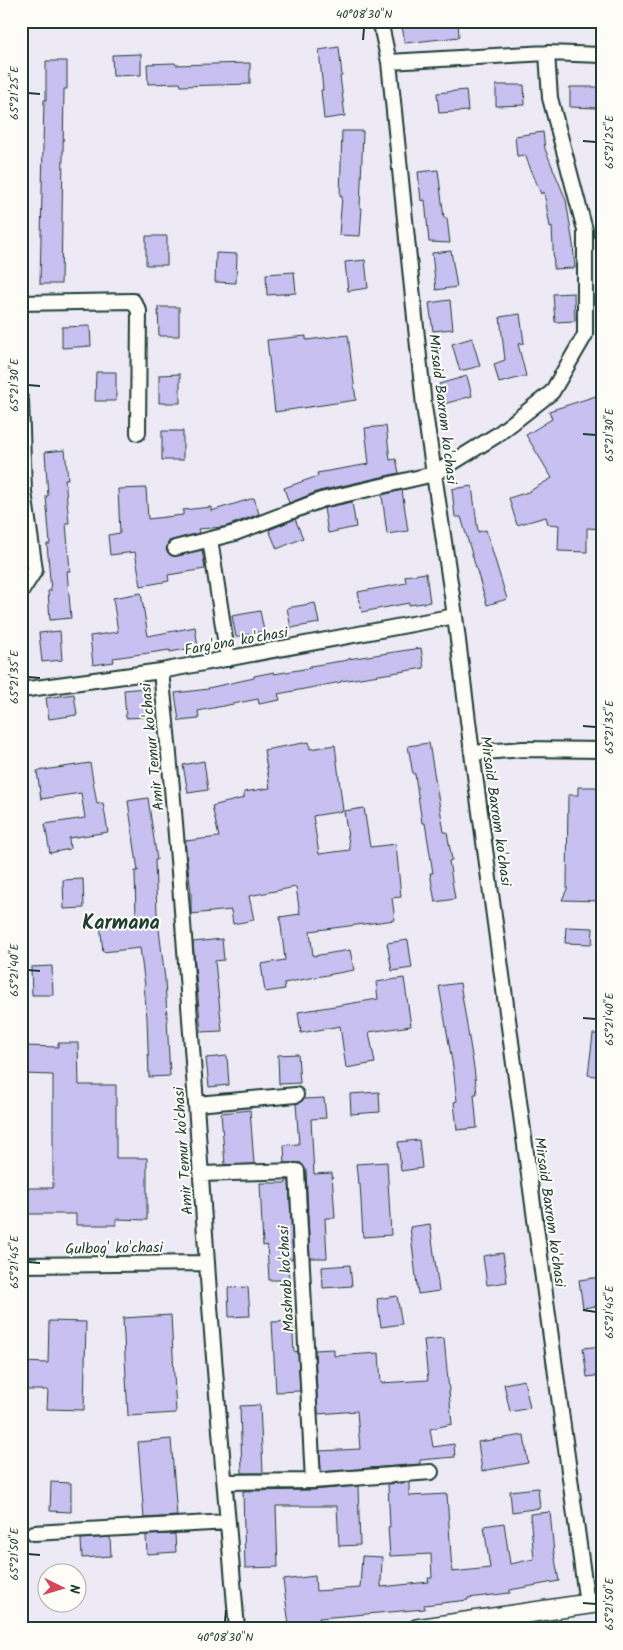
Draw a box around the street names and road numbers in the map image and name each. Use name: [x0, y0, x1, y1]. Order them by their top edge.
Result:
street label: Mirsaid Baxrom ko'chasi: [421, 333, 463, 487]
street label: Farg'ona ko'chasi: [183, 621, 291, 663]
street label: Amir Temur ko'chasi: [134, 680, 172, 812]
street label: Mirsaid Baxrom ko'chasi: [473, 735, 518, 889]
street label: Amir Temur ko'chasi: [167, 1085, 200, 1216]
street label: Mirsaid Baxrom ko'chasi: [527, 1136, 572, 1290]
street label: Mashrab ko'chasi: [272, 1224, 302, 1333]
street label: Gulbog' ko'chasi: [65, 1236, 165, 1262]

